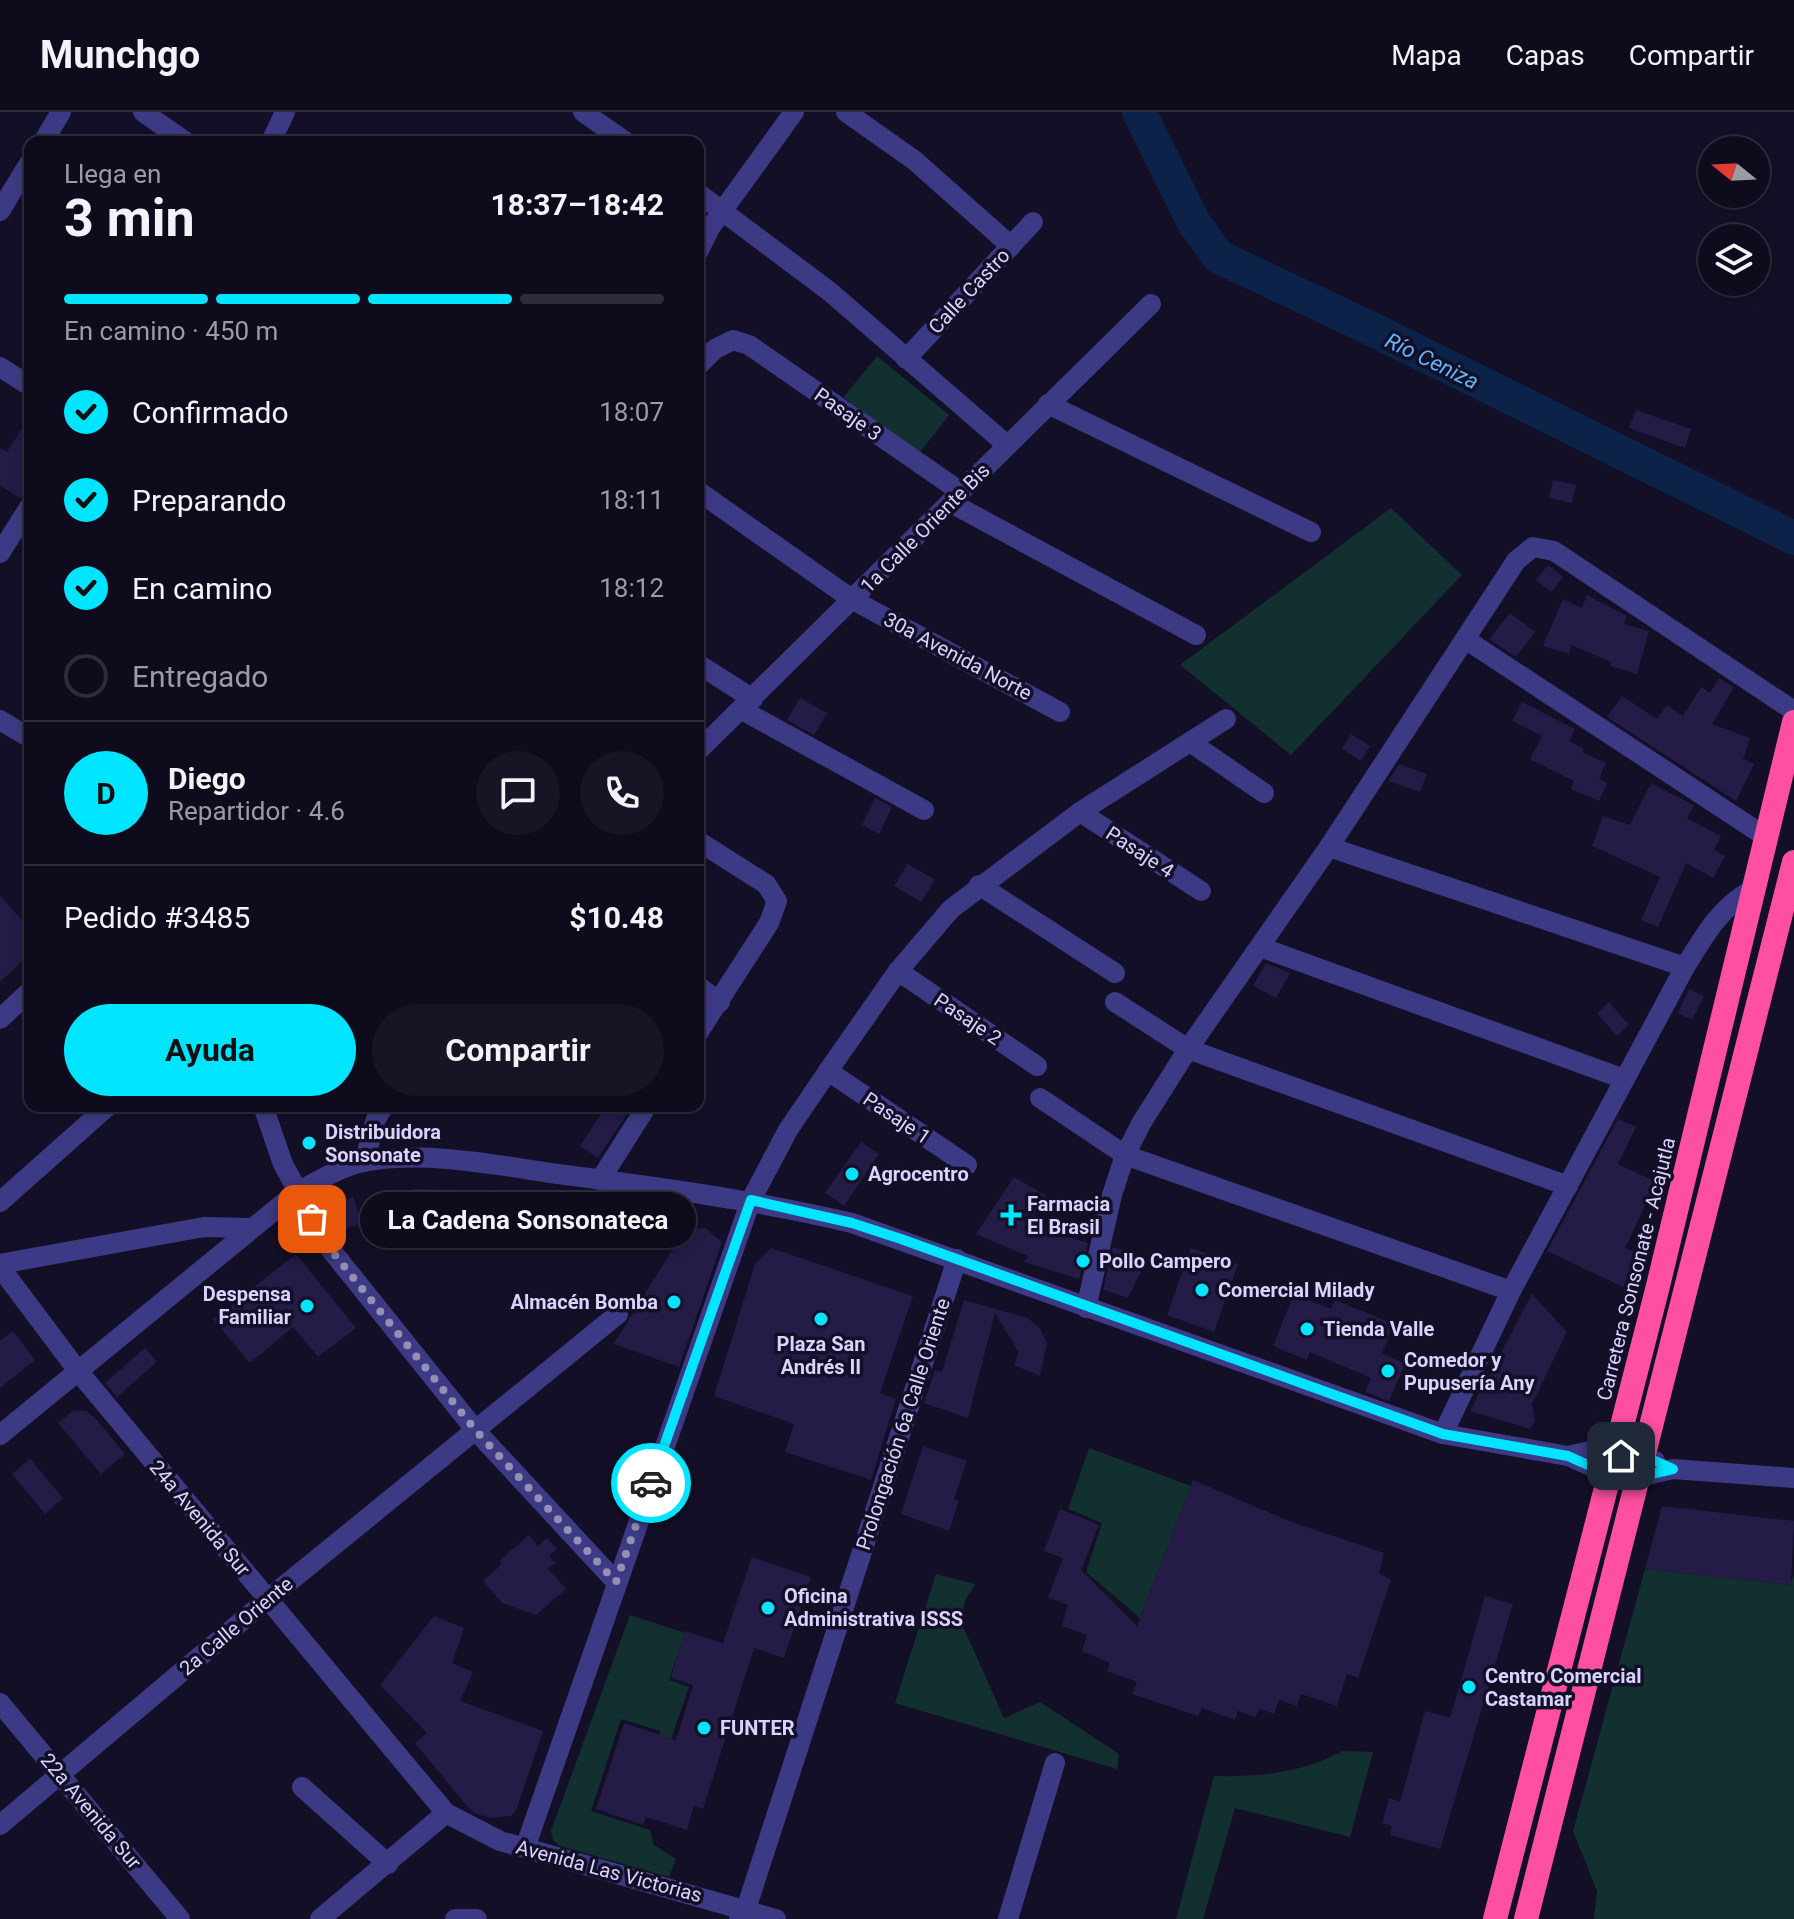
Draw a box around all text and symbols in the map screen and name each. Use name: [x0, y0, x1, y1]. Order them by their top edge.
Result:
text: Munchgo: [40, 33, 200, 77]
text: Mapa: [1391, 39, 1462, 72]
text: Capas: [1506, 39, 1585, 72]
text: Compartir: [1629, 39, 1754, 72]
north arrow: [1698, 136, 1770, 208]
map controls: [1698, 136, 1770, 296]
text: Llega en: [64, 159, 161, 189]
text: 18:37–18:42: [490, 187, 664, 222]
text: 3 min: [64, 188, 195, 249]
button: layers: [1698, 224, 1770, 296]
street label: Calle Castro: [923, 243, 1015, 339]
text: En camino · 450 m: [64, 316, 278, 346]
water label: Río Ceniza: [1381, 328, 1483, 394]
street label: Pasaje 3: [810, 382, 886, 446]
icon: check: [64, 390, 108, 434]
text: Confirmado: [132, 395, 289, 430]
text: 18:07: [599, 397, 664, 427]
street label: 1a Calle Oriente Bis: [855, 458, 995, 598]
icon: check: [64, 478, 108, 522]
text: Preparando: [132, 483, 286, 518]
text: 18:11: [599, 485, 664, 515]
icon: check: [64, 566, 108, 610]
text: En camino: [132, 571, 272, 606]
text: 18:12: [599, 573, 664, 603]
street label: 30a Avenida Norte: [880, 607, 1036, 705]
text: Entregado: [132, 659, 268, 694]
button: chat: [476, 751, 560, 835]
button: phone: [580, 751, 664, 835]
text: Diego: [168, 761, 246, 796]
text: D: [96, 776, 116, 811]
text: Repartidor · 4.6: [168, 796, 345, 826]
street label: Pasaje 4: [1102, 821, 1178, 883]
text: Pedido #3485: [64, 900, 250, 935]
text: $10.48: [569, 900, 664, 935]
street label: Pasaje 2: [930, 988, 1006, 1050]
button: Ayuda: [64, 1004, 356, 1096]
button: Compartir: [372, 1004, 664, 1096]
street label: Pasaje 1: [859, 1087, 935, 1149]
place label: Distribuidora Sonsonate: [325, 1120, 441, 1167]
marker: Distribuidora Sonsonate: [300, 1134, 318, 1152]
street label: Carretera Sonsonate - Acajutla: [1592, 1135, 1680, 1403]
place label: Agrocentro: [868, 1162, 969, 1186]
marker: Agrocentro: [843, 1165, 861, 1183]
pin: [278, 1185, 346, 1253]
callout: La Cadena Sonsonateca: [360, 1191, 696, 1247]
place label: Farmacia El Brasil: [1027, 1192, 1110, 1239]
icon: bag: [290, 1197, 334, 1241]
text: La Cadena Sonsonateca: [387, 1205, 669, 1235]
marker: Farmacia El Brasil: [1002, 1206, 1020, 1224]
place label: Pollo Campero: [1099, 1249, 1231, 1273]
marker: Pollo Campero: [1074, 1252, 1092, 1270]
place label: Comercial Milady: [1218, 1278, 1375, 1302]
marker: Comercial Milady: [1193, 1281, 1211, 1299]
place label: Despensa Familiar: [203, 1282, 292, 1329]
place label: Almacén Bomba: [511, 1290, 658, 1314]
marker: Almacén Bomba: [665, 1293, 683, 1311]
street label: Prolongación 6a Calle Oriente: [851, 1295, 955, 1553]
marker: Despensa Familiar: [298, 1297, 316, 1315]
marker: Plaza San Andrés II: [812, 1310, 830, 1328]
place label: Tienda Valle: [1323, 1317, 1435, 1341]
marker: Tienda Valle: [1298, 1320, 1316, 1338]
place label: Plaza San Andrés II: [777, 1332, 865, 1379]
place label: Comedor y Pupusería Any: [1404, 1348, 1535, 1395]
marker: Comedor y Pupusería Any: [1379, 1362, 1397, 1380]
pin: [1587, 1422, 1655, 1490]
icon: home: [1599, 1434, 1643, 1478]
courier: [611, 1443, 691, 1523]
street label: 24a Avenida Sur: [145, 1455, 256, 1581]
icon: car: [629, 1461, 673, 1505]
street label: 2a Calle Oriente: [174, 1572, 298, 1680]
place label: Oficina Administrativa ISSS: [784, 1584, 963, 1631]
marker: Oficina Administrativa ISSS: [759, 1599, 777, 1617]
place label: Centro Comercial Castamar: [1485, 1664, 1642, 1711]
marker: Centro Comercial Castamar: [1460, 1678, 1478, 1696]
place label: FUNTER: [720, 1716, 795, 1740]
marker: FUNTER: [695, 1719, 713, 1737]
street label: 22a Avenida Sur: [36, 1748, 147, 1874]
street label: Avenida Las Victorias: [513, 1835, 705, 1907]

